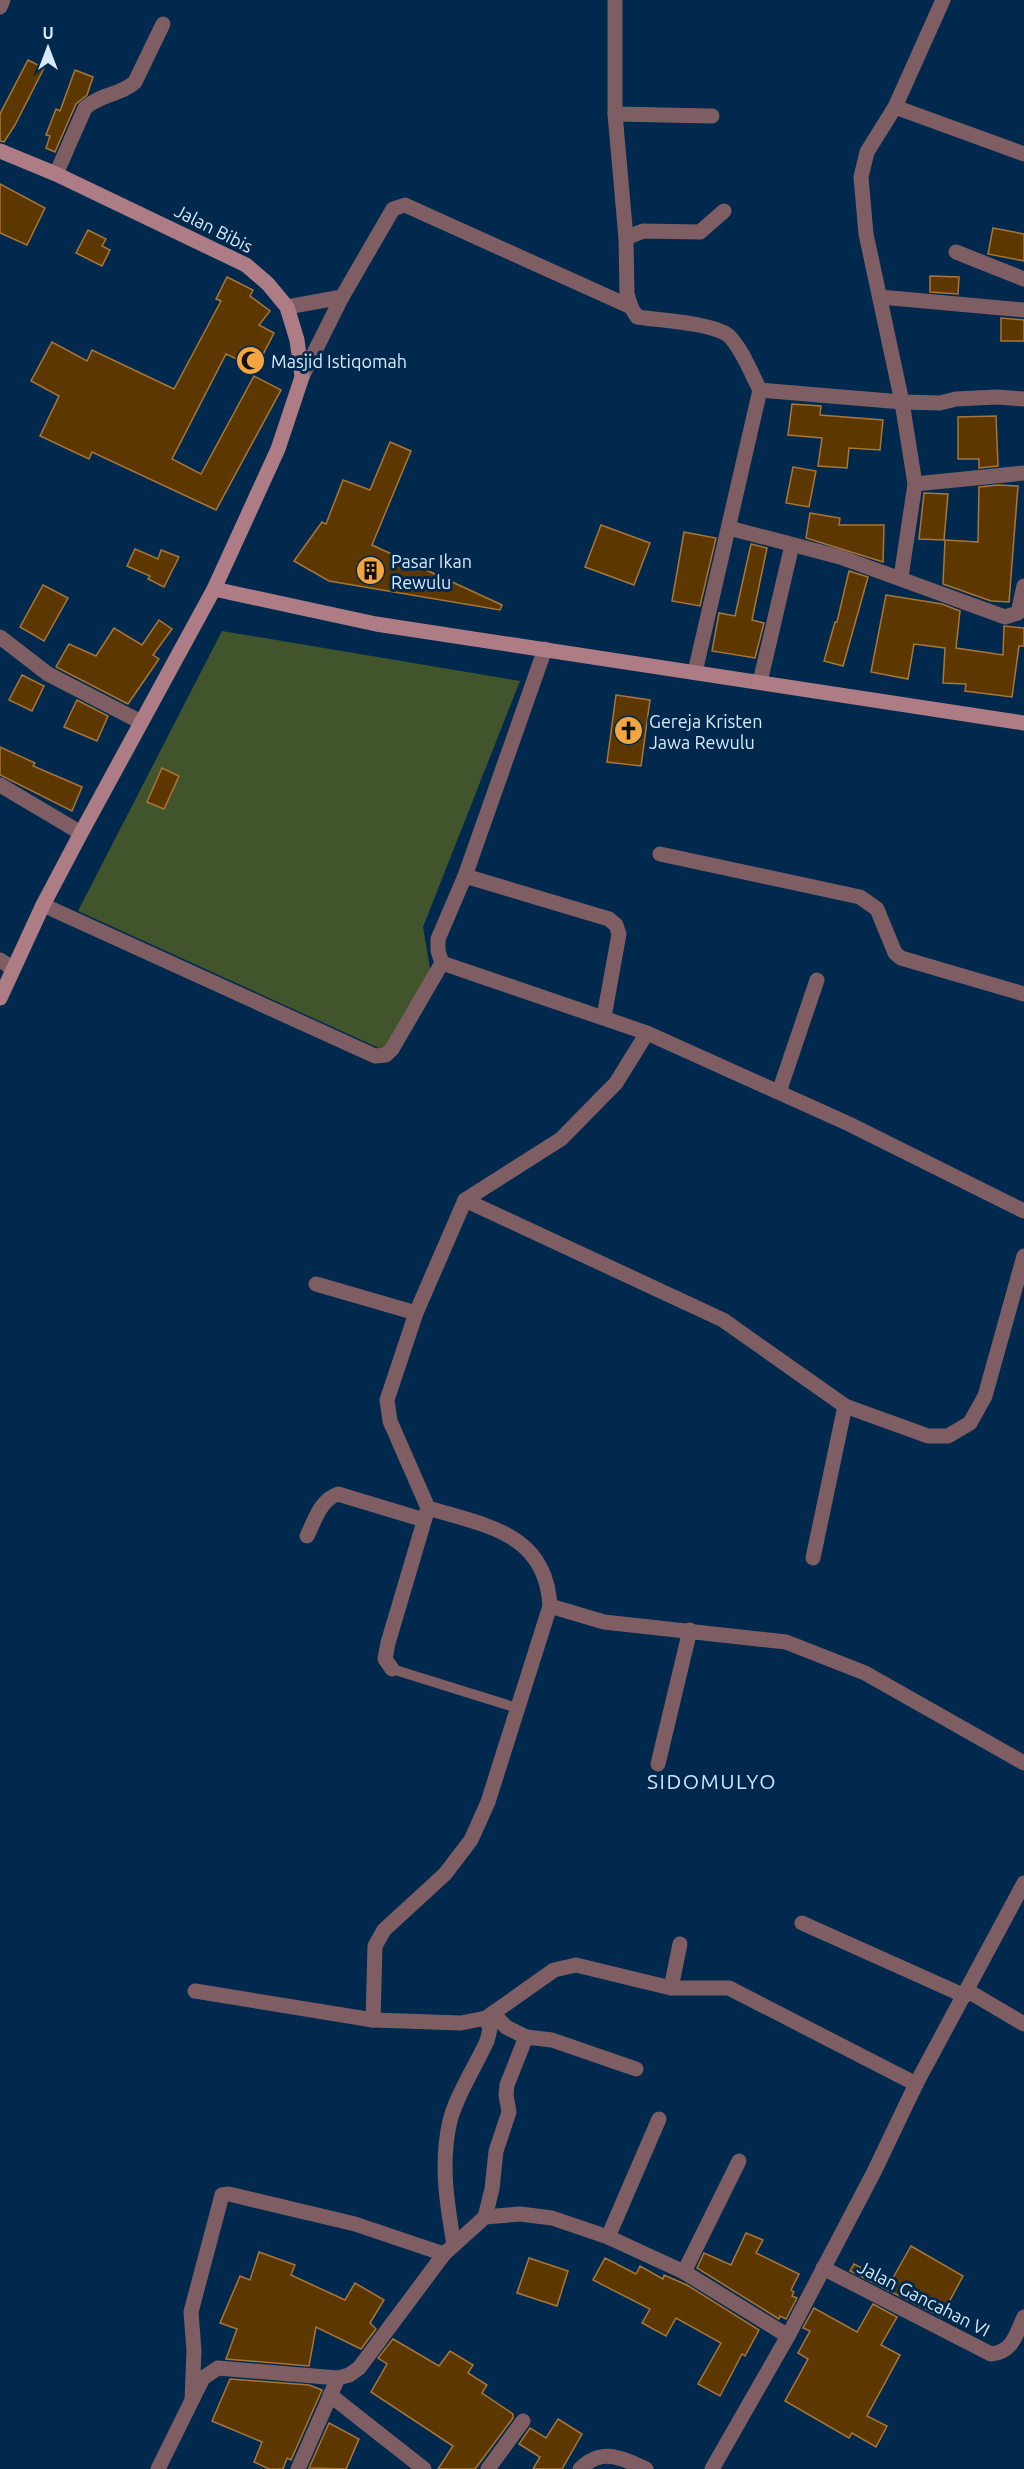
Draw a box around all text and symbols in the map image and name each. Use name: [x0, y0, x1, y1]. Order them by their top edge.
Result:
north arrow: [18, 18, 78, 78]
text: U: [42, 24, 54, 42]
street label: Jalan Bibis: [172, 200, 257, 256]
mosque icon: Masjid Istiqomah: [234, 345, 266, 377]
place label: Masjid Istiqomah: [271, 351, 407, 371]
place label: Pasar Ikan Rewulu: [391, 551, 472, 592]
building icon: Pasar Ikan Rewulu: [354, 555, 386, 587]
place label: Gereja Kristen Jawa Rewulu: [649, 711, 763, 752]
church icon: Gereja Kristen Jawa Rewulu: [612, 715, 644, 747]
district label: SIDOMULYO: [647, 1769, 777, 1793]
street label: Jalan Gancahan VI: [855, 2256, 993, 2340]

